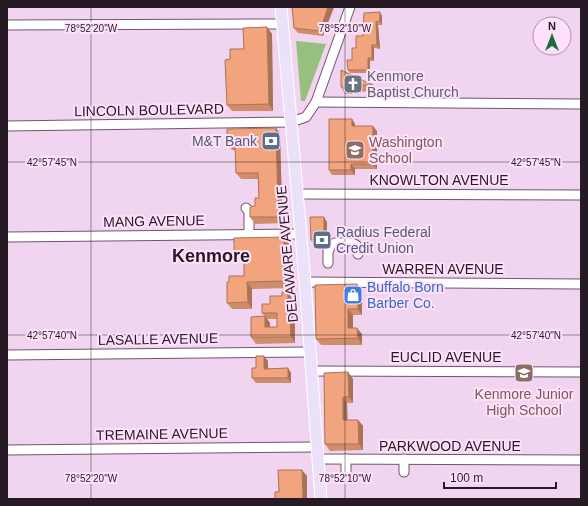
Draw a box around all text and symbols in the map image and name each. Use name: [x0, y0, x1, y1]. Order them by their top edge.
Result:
north arrow: [532, 16, 572, 56]
text: N: [548, 20, 556, 32]
text: 78°52'20"W: [65, 23, 118, 34]
text: 78°52'10"W: [319, 23, 372, 34]
place label: Kenmore Baptist Church: [367, 68, 459, 100]
church icon: Kenmore Baptist Church: [342, 73, 364, 95]
street label: LINCOLN BOULEVARD: [74, 101, 224, 119]
bank icon: M&T Bank: [260, 130, 282, 152]
place label: M&T Bank: [192, 133, 258, 149]
place label: Washington School: [369, 134, 442, 166]
school or university icon: Washington School: [344, 139, 366, 161]
text: 42°57'45"N: [27, 157, 77, 168]
text: 42°57'45"N: [511, 157, 561, 168]
street label: KNOWLTON AVENUE: [369, 172, 509, 188]
street label: DELAWARE AVENUE: [273, 185, 301, 323]
street label: MANG AVENUE: [103, 212, 205, 230]
place label: Radius Federal Credit Union: [336, 224, 431, 256]
bank icon: Radius Federal Credit Union: [311, 229, 333, 251]
district label: Kenmore: [172, 246, 250, 266]
street label: WARREN AVENUE: [382, 261, 504, 277]
place label: Buffalo Born Barber Co.: [367, 279, 444, 311]
shop icon: Buffalo Born Barber Co.: [342, 284, 364, 306]
text: 42°57'40"N: [27, 330, 77, 341]
street label: LASALLE AVENUE: [98, 330, 218, 348]
text: 42°57'40"N: [511, 330, 561, 341]
street label: EUCLID AVENUE: [391, 349, 502, 365]
school or university icon: Kenmore Junior High School: [513, 362, 535, 384]
place label: Kenmore Junior High School: [475, 386, 574, 418]
street label: TREMAINE AVENUE: [96, 425, 228, 443]
street label: PARKWOOD AVENUE: [379, 438, 521, 454]
scale bar: [444, 464, 556, 490]
text: 100 m: [450, 471, 483, 485]
text: 78°52'20"W: [65, 473, 118, 484]
text: 78°52'10"W: [319, 473, 372, 484]

